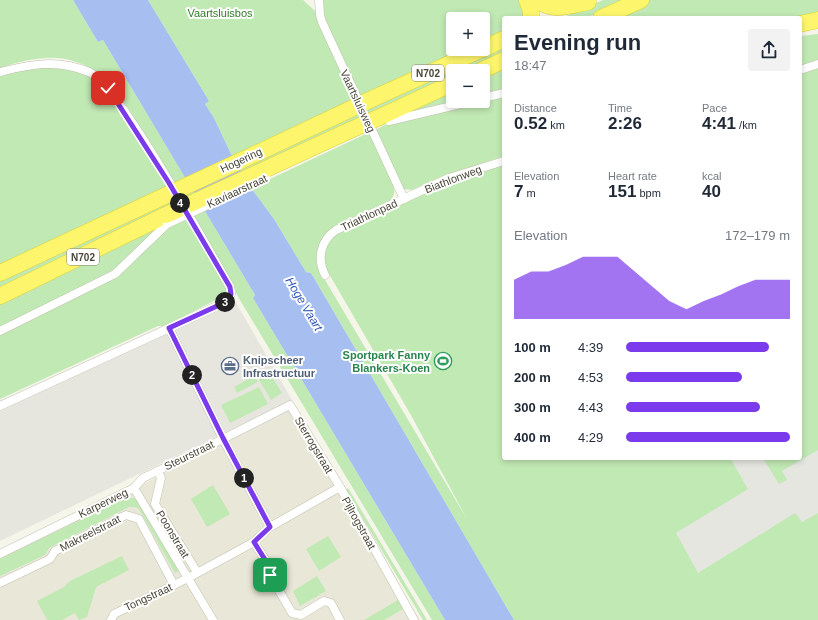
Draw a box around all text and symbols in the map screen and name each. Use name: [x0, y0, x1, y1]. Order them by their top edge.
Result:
park label: Vaartsluisbos: [187, 7, 253, 19]
map controls: [446, 12, 490, 108]
button: +: [446, 12, 490, 56]
button: share: [748, 29, 790, 71]
text: Evening run: [514, 30, 641, 55]
text: 18:47: [514, 58, 547, 73]
button: −: [446, 64, 490, 108]
road number: N702: [412, 65, 444, 81]
street label: Vaartsluisweg: [338, 68, 378, 134]
pin: [91, 71, 125, 105]
icon: check: [97, 77, 119, 99]
text: Distance: [514, 102, 557, 114]
text: Time: [608, 102, 632, 114]
text: Pace: [702, 102, 727, 114]
text: 0.52: [514, 114, 547, 133]
text: 2:26: [608, 114, 642, 133]
text: 4:41: [702, 114, 736, 133]
text: km: [547, 119, 565, 131]
text: /km: [736, 119, 757, 131]
street label: Hogering: [218, 145, 264, 175]
street label: Biathlonweg: [423, 163, 483, 195]
text: Elevation: [514, 170, 559, 182]
text: Heart rate: [608, 170, 657, 182]
text: kcal: [702, 170, 722, 182]
street label: Kaviaarstraat: [205, 172, 269, 210]
text: 7: [514, 182, 523, 201]
text: 151: [608, 182, 636, 201]
text: 40: [702, 182, 721, 201]
text: m: [523, 187, 536, 199]
text: bpm: [636, 187, 661, 199]
pin: 4: [170, 193, 190, 213]
text: 4: [177, 197, 183, 209]
street label: Triathlonpad: [339, 197, 399, 233]
text: Elevation: [514, 228, 567, 243]
text: 172–179 m: [725, 228, 790, 243]
road number: N702: [67, 249, 99, 265]
water label: Hoge Vaart: [282, 275, 326, 334]
pin: 3: [215, 292, 235, 312]
text: 3: [222, 296, 228, 308]
text: 100 m: [514, 340, 551, 355]
text: 4:39: [578, 340, 603, 355]
place label: Sportpark Fanny Blankers-Koen: [343, 349, 431, 374]
sports icon: Sportpark Fanny Blankers-Koen: [433, 351, 453, 371]
place label: Knipscheer Infrastructuur: [243, 354, 316, 379]
office icon: Knipscheer Infrastructuur: [220, 356, 240, 376]
pin: 2: [182, 365, 202, 385]
text: 2: [189, 369, 195, 381]
text: 200 m: [514, 370, 551, 385]
text: 4:53: [578, 370, 603, 385]
text: 300 m: [514, 400, 551, 415]
text: 4:43: [578, 400, 603, 415]
street label: Sterrogstraat: [292, 415, 336, 475]
text: 400 m: [514, 430, 551, 445]
text: 4:29: [578, 430, 603, 445]
street label: Steurstraat: [162, 438, 216, 472]
pin: 1: [234, 468, 254, 488]
text: 1: [241, 472, 247, 484]
street label: Karperweg: [76, 486, 130, 520]
street label: Pijlrogstraat: [340, 495, 378, 551]
street label: Poonstraat: [154, 508, 192, 560]
street label: Makreelstraat: [58, 513, 122, 553]
pin: [253, 558, 287, 592]
icon: arrive: [259, 564, 281, 586]
street label: Tongstraat: [122, 581, 174, 613]

